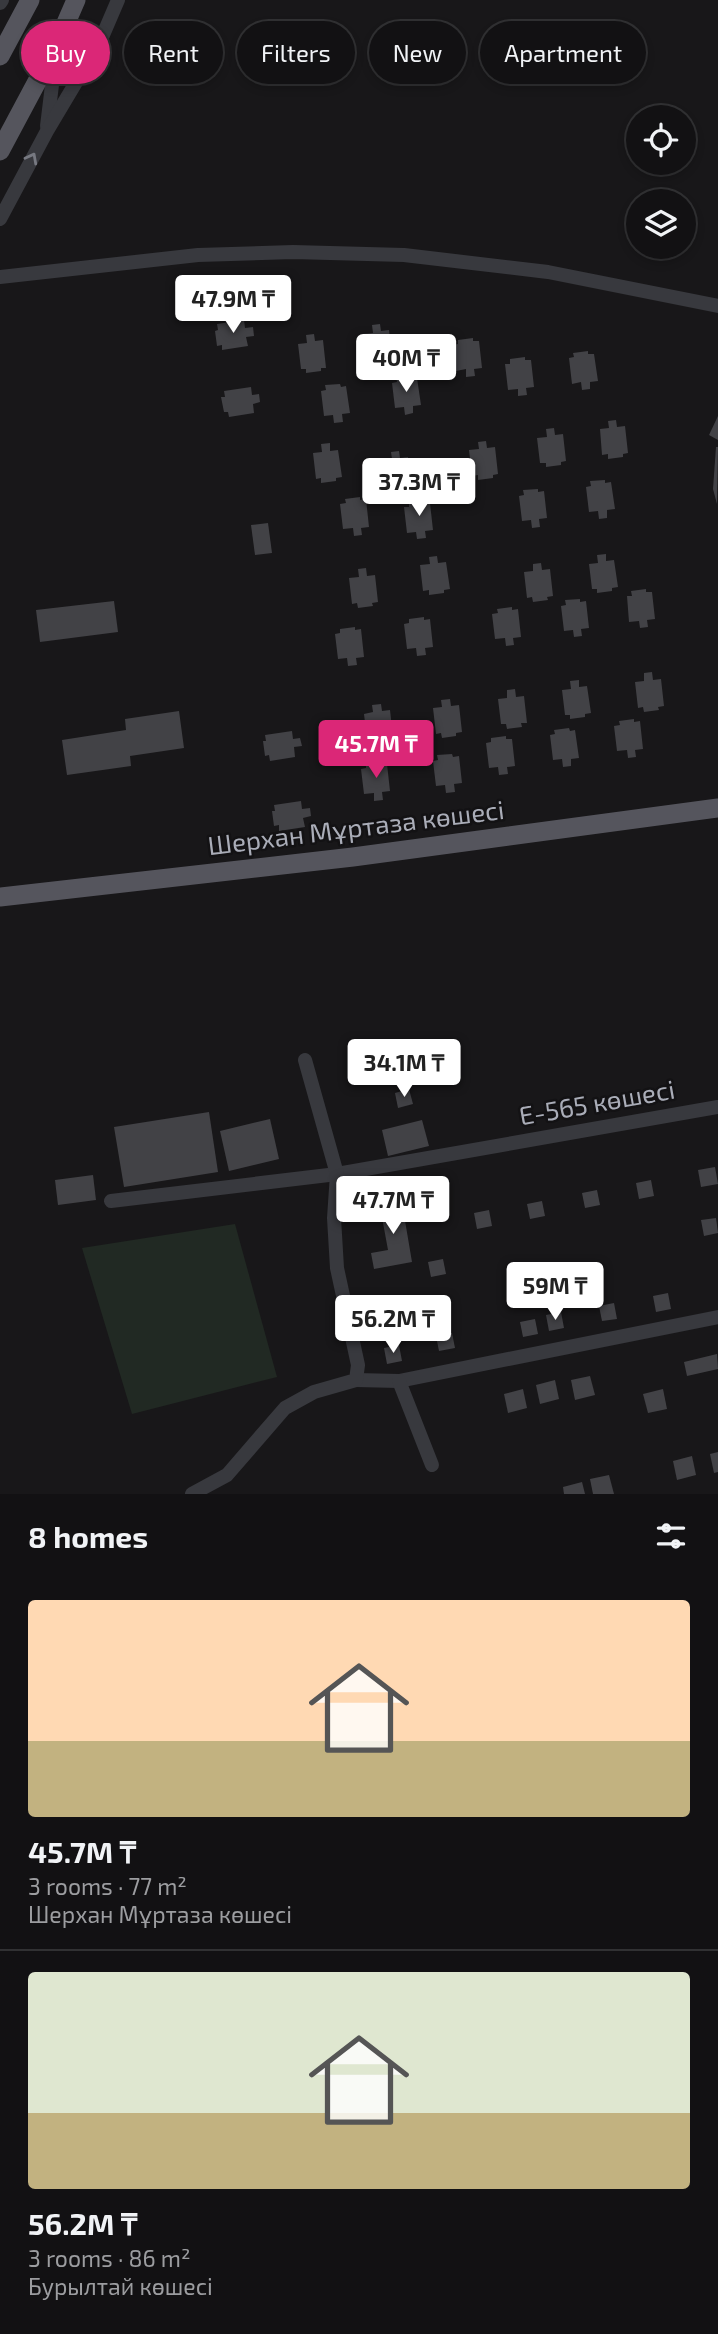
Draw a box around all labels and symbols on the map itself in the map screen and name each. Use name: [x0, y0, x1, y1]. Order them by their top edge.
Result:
one-way arrow: [24, 153, 37, 166]
pin: 47.9M ₸: [168, 276, 298, 335]
pin: 40M ₸: [357, 334, 455, 394]
pin: 37.3M ₸: [354, 458, 484, 518]
pin: 45.7M ₸: [311, 720, 441, 780]
street label: Шерхан Мұртаза көшесі: [206, 793, 506, 860]
pin: 34.1M ₸: [339, 1040, 469, 1099]
street label: Е-565 көшесі: [516, 1073, 677, 1130]
pin: 47.7M ₸: [328, 1176, 458, 1236]
pin: 59M ₸: [506, 1262, 604, 1322]
pin: 56.2M ₸: [328, 1296, 458, 1355]

